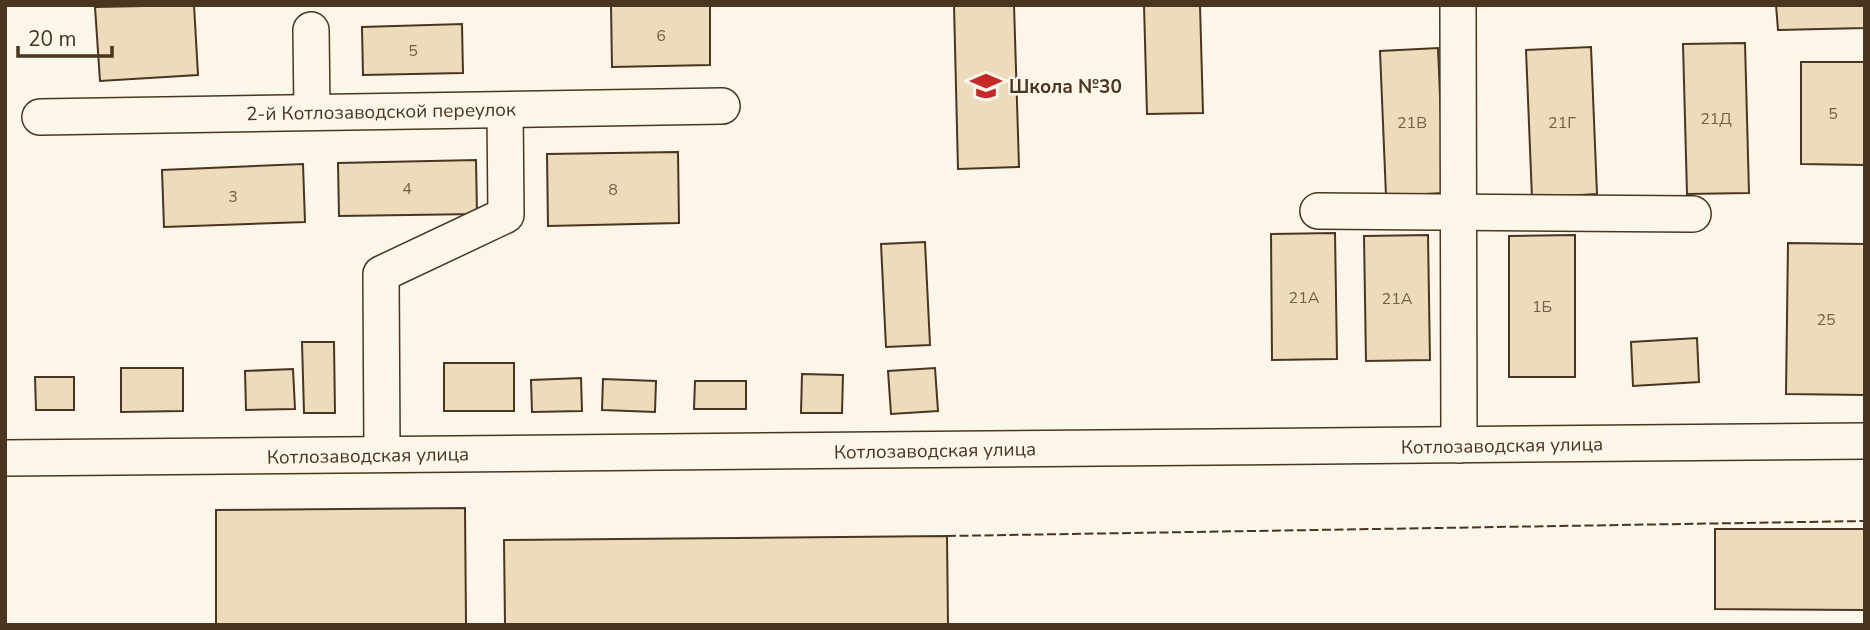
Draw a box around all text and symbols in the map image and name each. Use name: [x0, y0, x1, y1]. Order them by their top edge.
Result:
scale bar: [18, 14, 112, 58]
text: 20 m: [28, 25, 77, 53]
house number: 6: [656, 25, 666, 47]
house number: 5: [408, 40, 418, 62]
school or university icon: Школа №30: [969, 69, 1003, 103]
place label: Школа №30: [1009, 74, 1122, 100]
street label: 2-й Котлозаводской переулок: [246, 97, 516, 127]
house number: 5: [1828, 103, 1838, 125]
house number: 21Д: [1700, 108, 1732, 130]
house number: 21В: [1397, 112, 1427, 134]
house number: 21Г: [1548, 112, 1576, 134]
house number: 4: [402, 178, 412, 200]
house number: 8: [608, 179, 618, 201]
house number: 3: [228, 186, 238, 208]
house number: 21А: [1289, 287, 1320, 309]
house number: 21А: [1382, 288, 1413, 310]
house number: 1Б: [1532, 296, 1552, 318]
house number: 25: [1816, 309, 1836, 331]
street label: Котлозаводская улица: [1401, 431, 1603, 461]
street label: Котлозаводская улица: [834, 436, 1036, 466]
street label: Котлозаводская улица: [267, 441, 469, 471]

